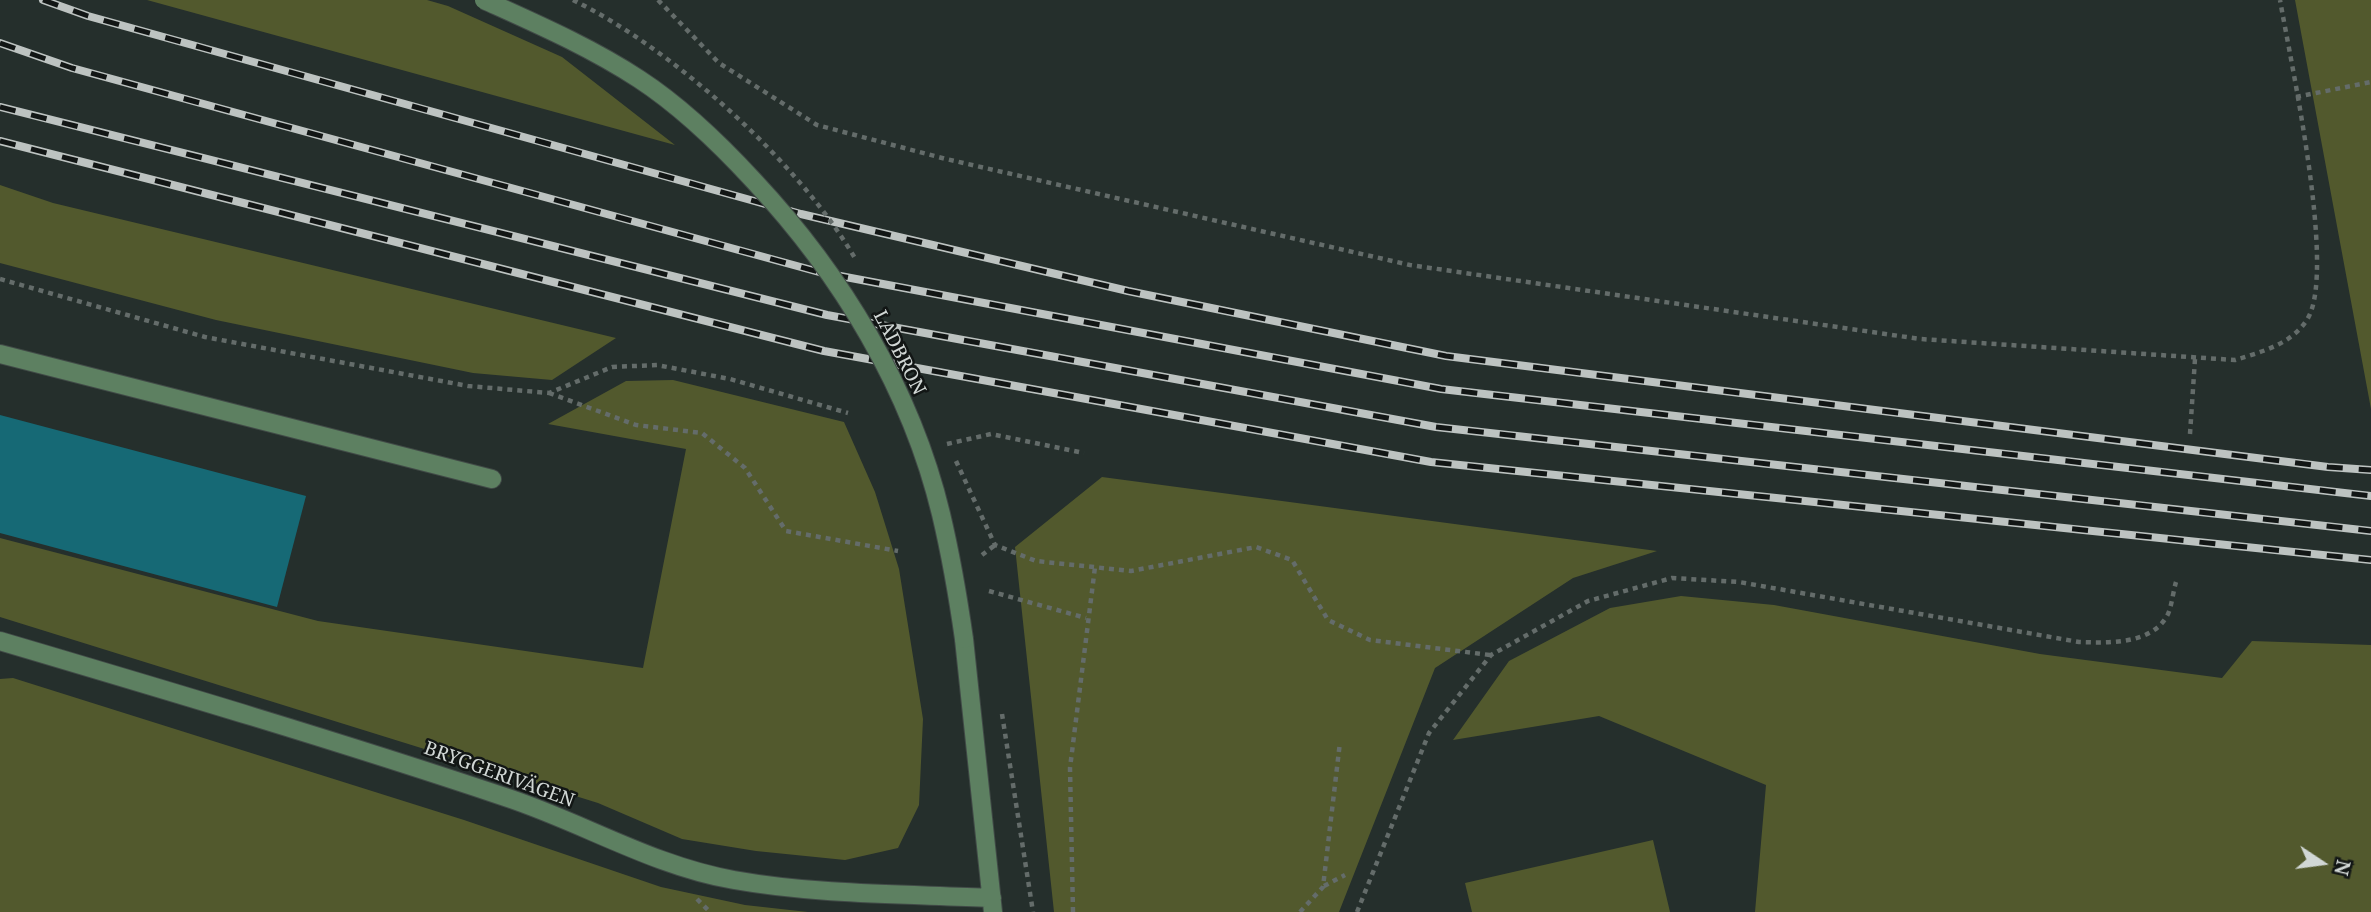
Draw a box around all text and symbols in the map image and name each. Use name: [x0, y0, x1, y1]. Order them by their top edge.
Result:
street label: LADBRON: [868, 307, 930, 399]
street label: BRYGGERIVÄGEN: [421, 737, 577, 813]
north arrow: [2287, 828, 2357, 898]
text: N: [2328, 857, 2357, 878]

